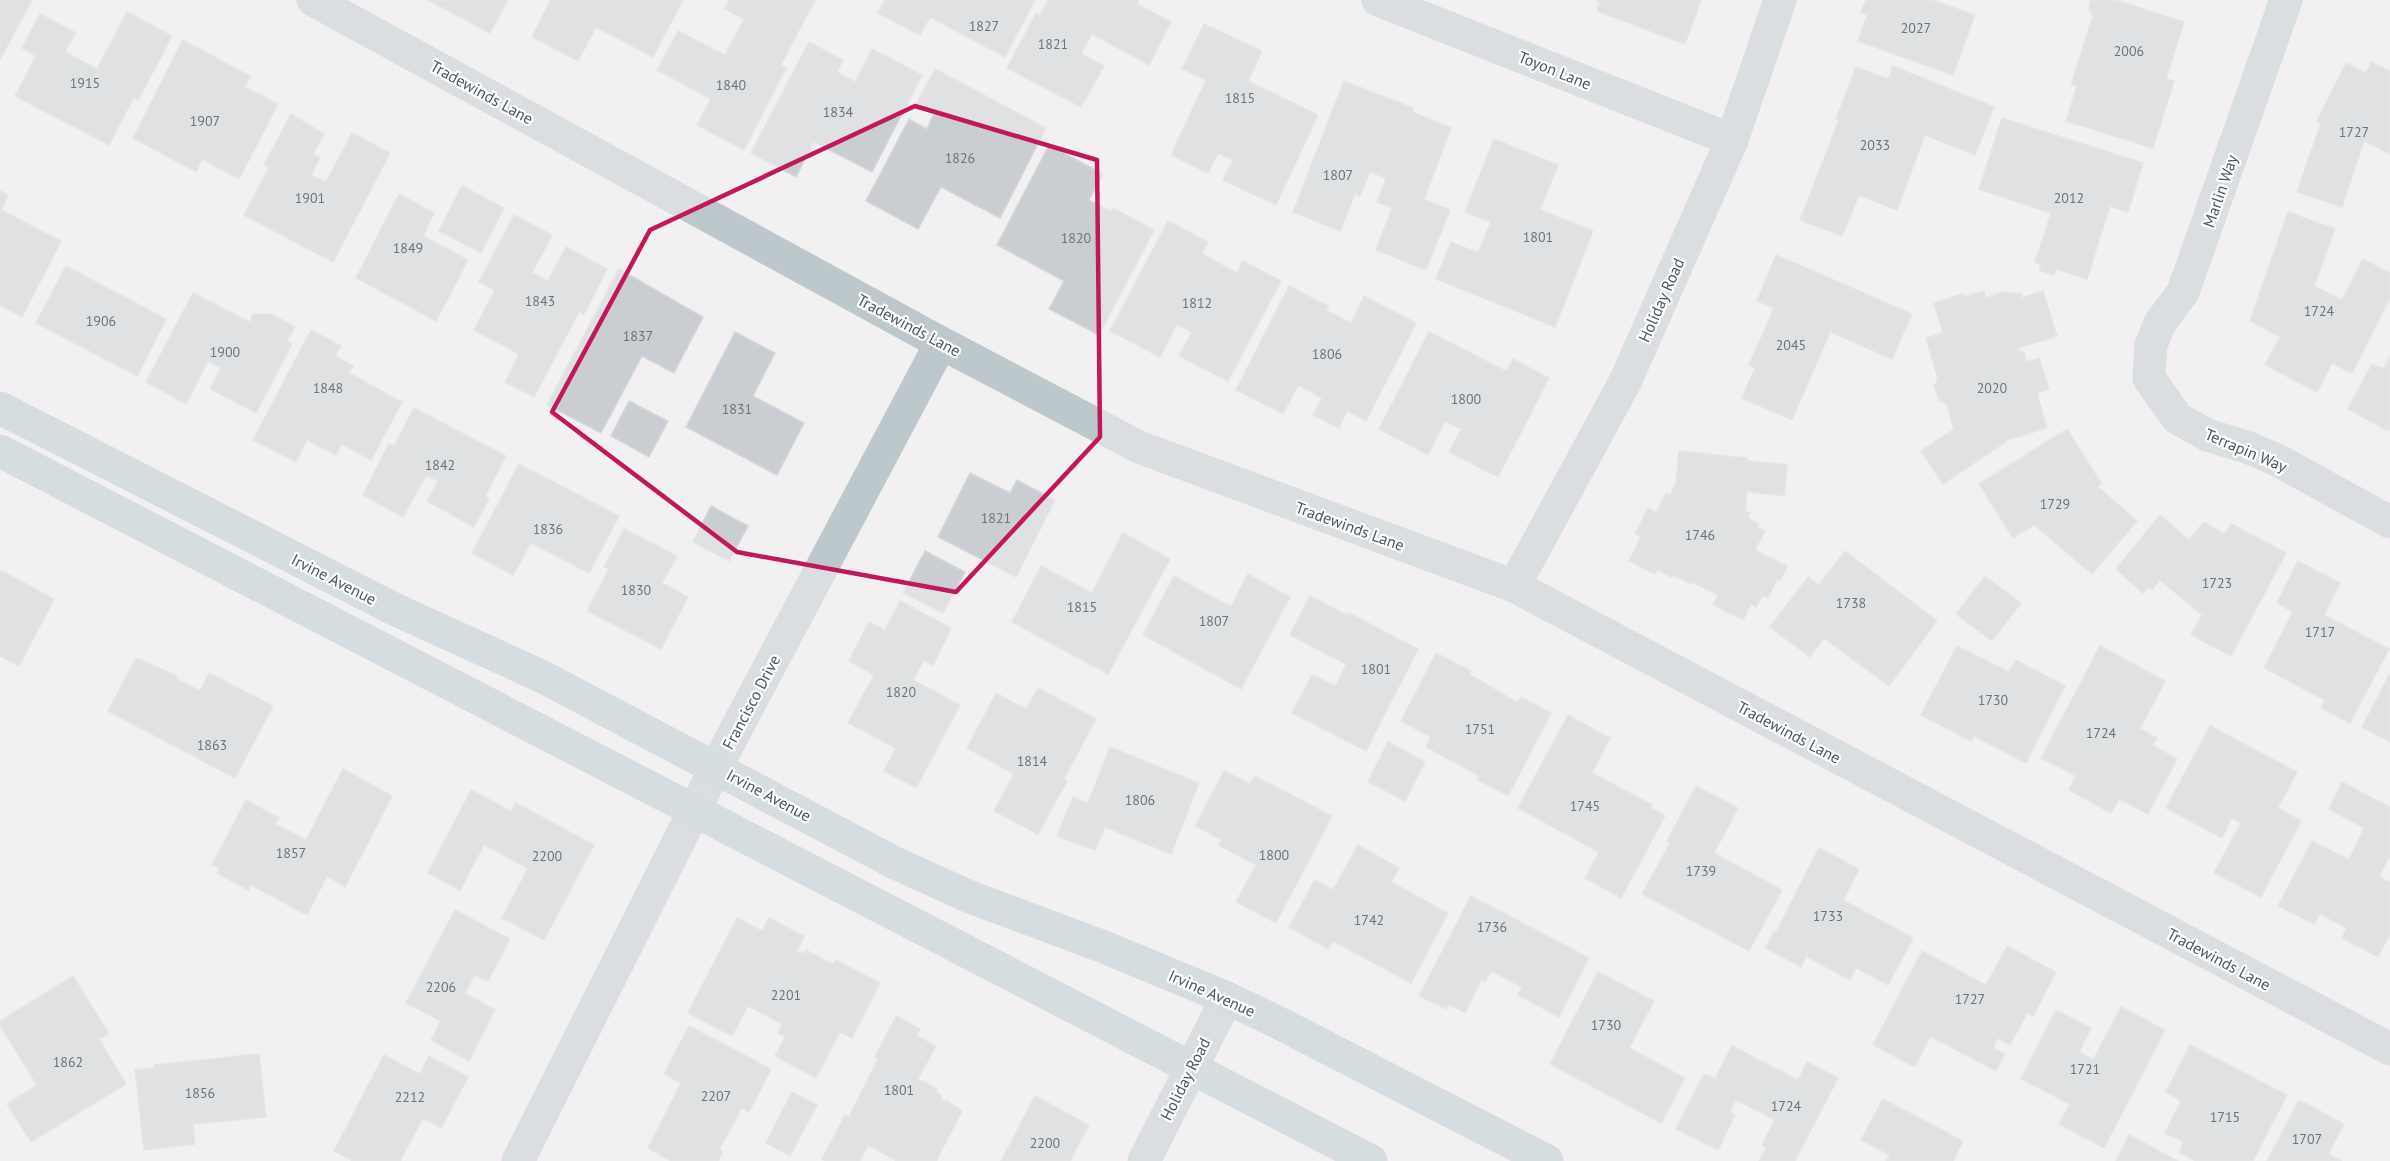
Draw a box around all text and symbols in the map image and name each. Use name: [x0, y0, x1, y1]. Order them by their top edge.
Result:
house number: 1827: [969, 17, 999, 35]
house number: 2027: [1901, 19, 1931, 37]
house number: 1821: [1038, 35, 1068, 53]
house number: 2006: [2114, 42, 2144, 60]
street label: Toyon Lane: [1516, 46, 1594, 94]
street label: Tradewinds Lane: [427, 56, 537, 128]
house number: 1915: [70, 74, 100, 92]
house number: 1840: [716, 76, 747, 94]
house number: 1815: [1225, 89, 1255, 107]
house number: 1834: [823, 103, 854, 121]
house number: 1907: [190, 112, 220, 130]
house number: 1727: [2339, 123, 2369, 141]
house number: 2033: [1860, 136, 1890, 154]
house number: 1826: [945, 149, 975, 167]
street label: Marlin Way: [2198, 151, 2242, 230]
house number: 1807: [1323, 166, 1353, 184]
house number: 1901: [295, 189, 325, 207]
house number: 2012: [2054, 189, 2084, 207]
house number: 1801: [1523, 228, 1553, 246]
house number: 1820: [1061, 229, 1092, 247]
house number: 1849: [393, 239, 423, 257]
street label: Holiday Road: [1634, 255, 1688, 345]
street label: Tradewinds Lane: [854, 289, 964, 361]
house number: 1843: [525, 292, 555, 310]
house number: 1812: [1182, 294, 1212, 312]
house number: 1724: [2304, 302, 2335, 320]
house number: 1906: [86, 312, 116, 330]
house number: 1837: [623, 327, 653, 345]
house number: 2045: [1776, 336, 1806, 354]
house number: 1900: [210, 343, 241, 361]
house number: 1806: [1312, 345, 1342, 363]
house number: 1848: [313, 379, 343, 397]
house number: 2020: [1977, 379, 2008, 397]
house number: 1800: [1451, 390, 1482, 408]
house number: 1831: [722, 400, 752, 418]
street label: Terrapin Way: [2202, 424, 2291, 476]
house number: 1842: [425, 456, 455, 474]
house number: 1729: [2040, 495, 2070, 513]
street label: Tradewinds Lane: [1293, 497, 1407, 555]
house number: 1821: [981, 509, 1011, 527]
house number: 1836: [533, 520, 563, 538]
house number: 1746: [1685, 526, 1715, 544]
street label: Irvine Avenue: [288, 549, 380, 609]
house number: 1723: [2202, 574, 2232, 592]
house number: 1830: [621, 581, 652, 599]
house number: 1738: [1836, 594, 1866, 612]
house number: 1815: [1067, 598, 1097, 616]
house number: 1807: [1199, 612, 1229, 630]
house number: 1717: [2305, 623, 2335, 641]
street label: Francisco Drive: [718, 651, 784, 753]
house number: 1801: [1361, 660, 1391, 678]
house number: 1820: [886, 683, 917, 701]
house number: 1730: [1978, 691, 2009, 709]
street label: Tradewinds Lane: [1734, 696, 1844, 768]
house number: 1751: [1465, 720, 1495, 738]
house number: 1724: [2086, 724, 2117, 742]
house number: 1863: [197, 736, 227, 754]
house number: 1814: [1017, 752, 1048, 770]
street label: Irvine Avenue: [723, 764, 815, 826]
house number: 1806: [1125, 791, 1155, 809]
house number: 1745: [1570, 797, 1600, 815]
house number: 1857: [276, 844, 306, 862]
house number: 1800: [1259, 846, 1290, 864]
house number: 2200: [532, 847, 563, 865]
house number: 1739: [1686, 862, 1716, 880]
house number: 1733: [1813, 907, 1843, 925]
house number: 1742: [1354, 911, 1384, 929]
house number: 1736: [1477, 918, 1507, 936]
street label: Tradewinds Lane: [2164, 923, 2274, 995]
street label: Irvine Avenue: [1166, 965, 1258, 1021]
house number: 2206: [426, 978, 456, 996]
house number: 2201: [771, 986, 801, 1004]
house number: 1727: [1955, 990, 1985, 1008]
house number: 1730: [1591, 1016, 1622, 1034]
street label: Holiday Road: [1156, 1034, 1214, 1124]
house number: 1862: [53, 1053, 83, 1071]
house number: 1721: [2070, 1060, 2100, 1078]
house number: 1801: [884, 1081, 914, 1099]
house number: 1856: [185, 1084, 215, 1102]
house number: 2207: [701, 1087, 731, 1105]
house number: 2212: [395, 1088, 425, 1106]
house number: 1724: [1771, 1097, 1802, 1115]
house number: 1715: [2210, 1108, 2240, 1126]
house number: 1707: [2292, 1130, 2322, 1148]
house number: 2200: [1030, 1134, 1061, 1152]

